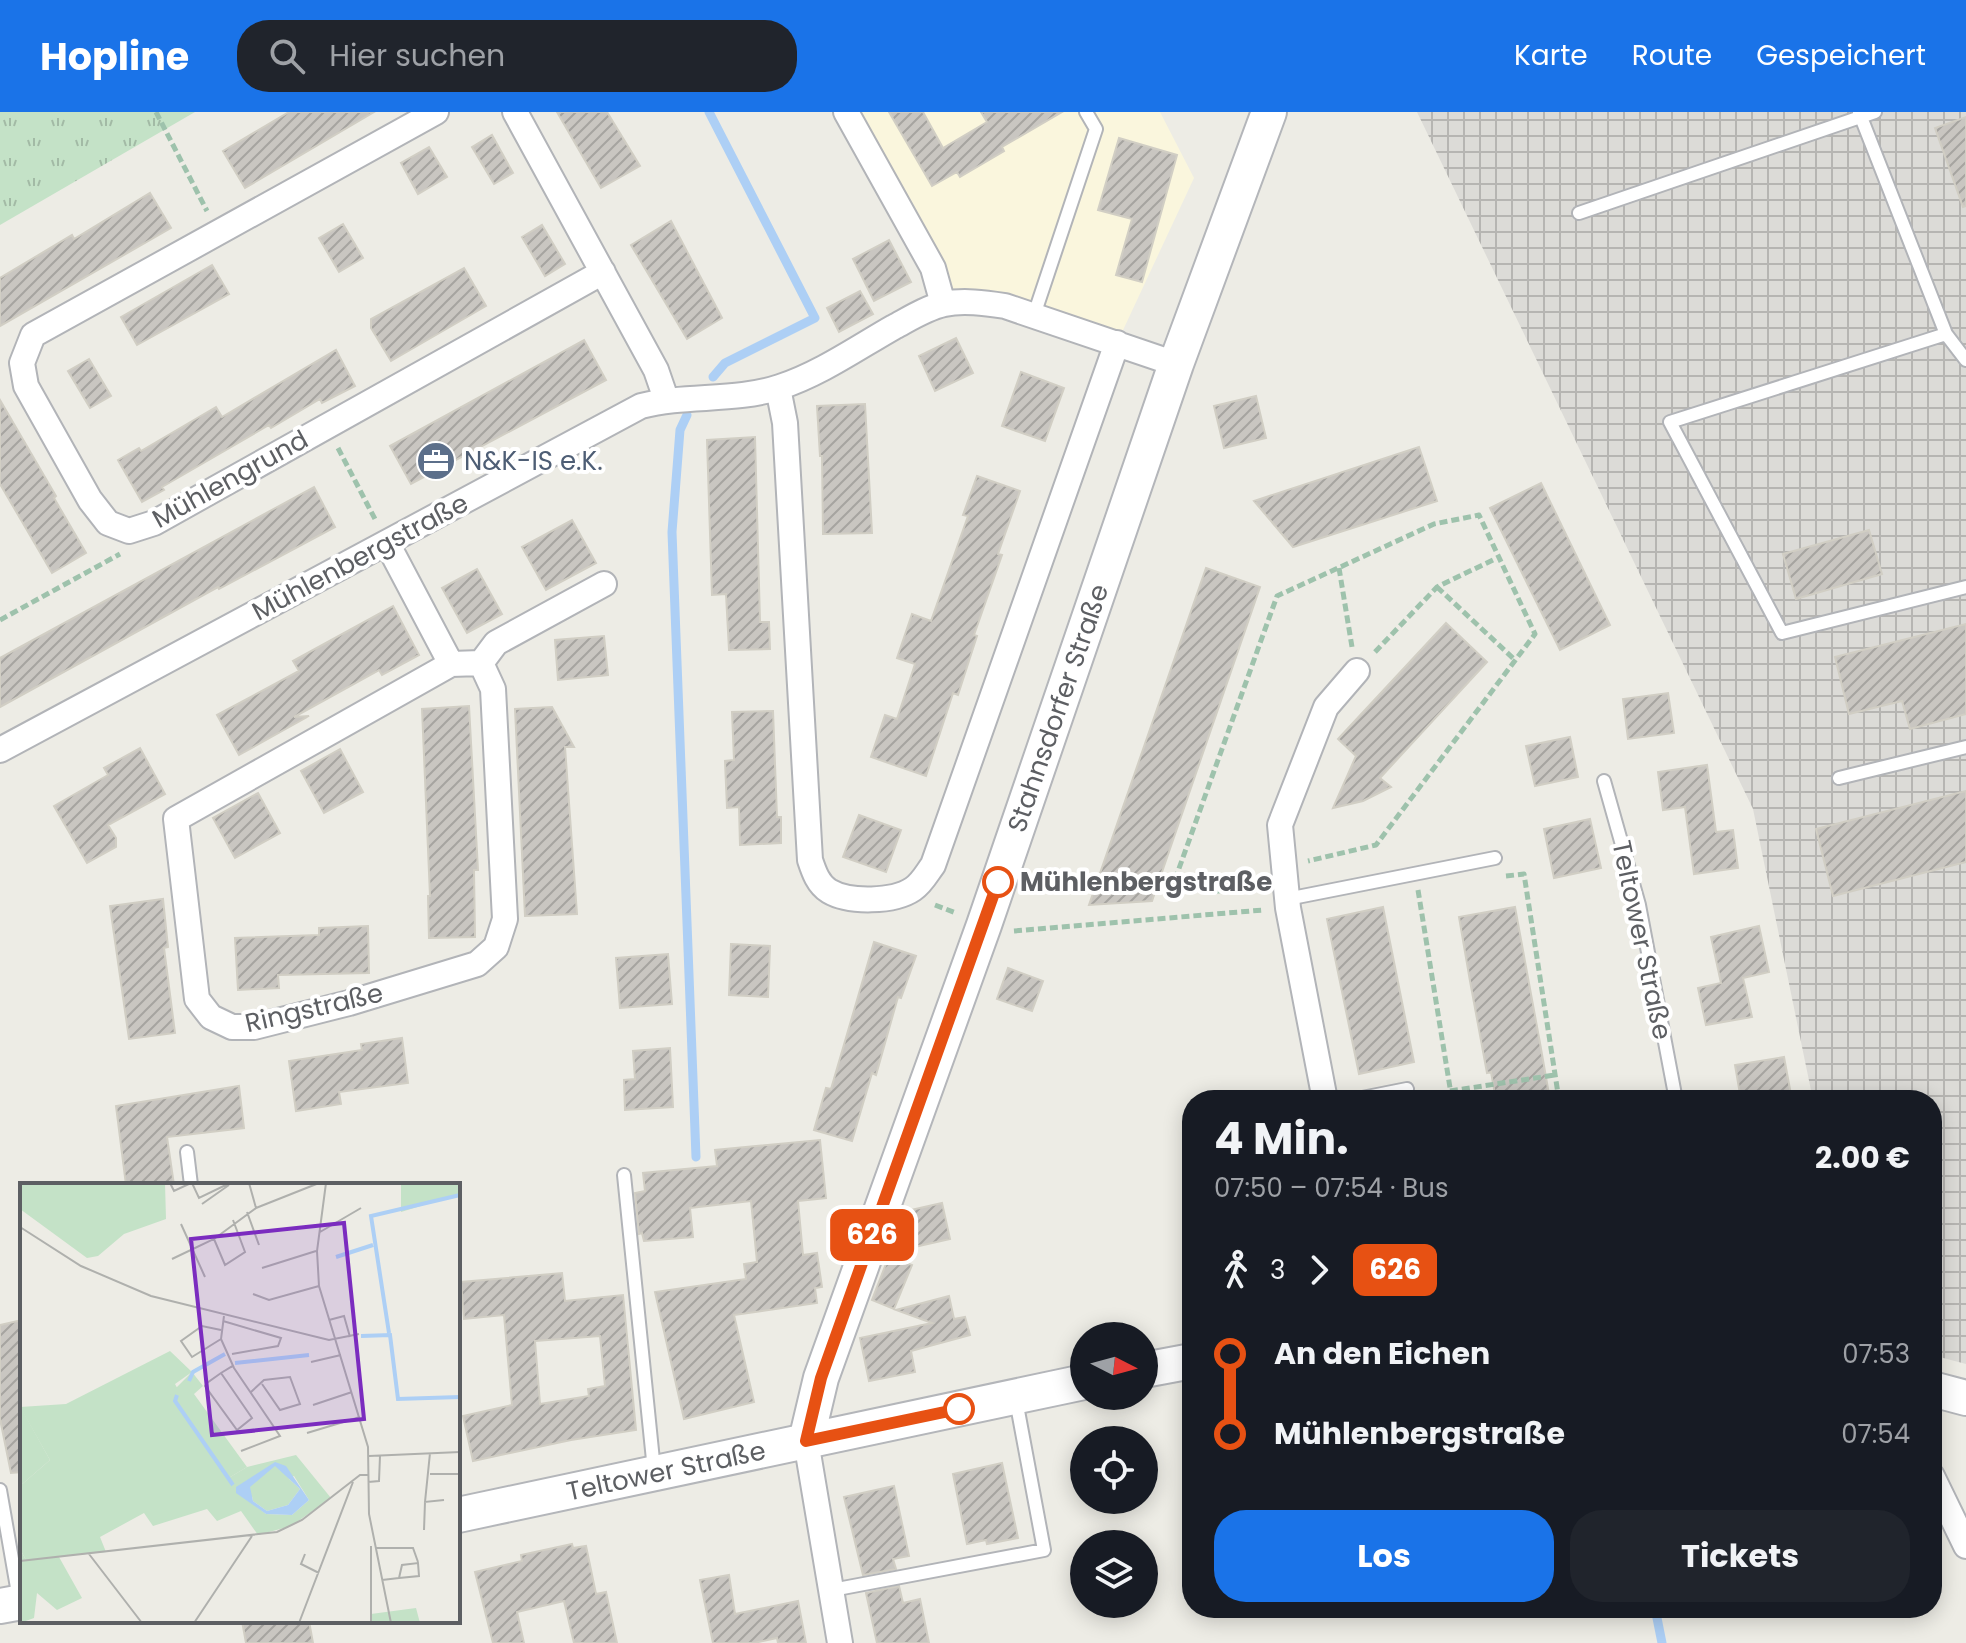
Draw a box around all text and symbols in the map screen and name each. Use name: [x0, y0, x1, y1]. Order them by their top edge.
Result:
search box: [237, 20, 797, 92]
text: Hopline: [40, 30, 189, 83]
icon: search: [265, 34, 309, 78]
text: Hier suchen: [329, 34, 505, 77]
text: Karte: [1514, 36, 1588, 75]
text: Route: [1632, 36, 1712, 75]
text: Gespeichert: [1756, 36, 1926, 75]
street label: Mühlengrund: [146, 421, 314, 537]
office icon: N&K-IS e.K.: [415, 440, 457, 482]
place label: N&K-IS e.K.: [464, 443, 603, 479]
street label: Mühlenbergstraße: [246, 485, 474, 629]
street label: Stahnsdorfer Straße: [999, 579, 1117, 837]
street label: Teltower Straße: [1603, 837, 1681, 1043]
place label: Mühlenbergstraße: [1020, 864, 1272, 900]
marker: Mühlenbergstraße: [983, 867, 1013, 897]
street label: Ringstraße: [241, 975, 387, 1041]
text: 4 Min.: [1214, 1108, 1349, 1169]
text: 2.00 €: [1815, 1136, 1910, 1179]
text: 07:50 – 07:54 · Bus: [1214, 1170, 1449, 1206]
inset map: [20, 1183, 460, 1623]
line badge: 626: [826, 1209, 918, 1261]
text: 626: [846, 1215, 898, 1254]
icon: walk: [1214, 1248, 1258, 1292]
icon: forward: [1297, 1248, 1341, 1292]
text: 626: [1369, 1250, 1421, 1289]
text: 3: [1270, 1252, 1285, 1288]
north arrow: [1070, 1322, 1158, 1410]
map controls: [1070, 1322, 1158, 1618]
text: An den Eichen: [1274, 1332, 1490, 1375]
text: 07:53: [1842, 1336, 1910, 1372]
unlabelled marker: [944, 1394, 974, 1424]
text: Mühlenbergstraße: [1274, 1412, 1565, 1455]
text: 07:54: [1841, 1416, 1910, 1452]
button: locate: [1070, 1426, 1158, 1514]
street label: Teltower Straße: [563, 1432, 769, 1510]
button: Los: [1214, 1510, 1554, 1602]
button: Tickets: [1570, 1510, 1910, 1602]
button: layers: [1070, 1530, 1158, 1618]

